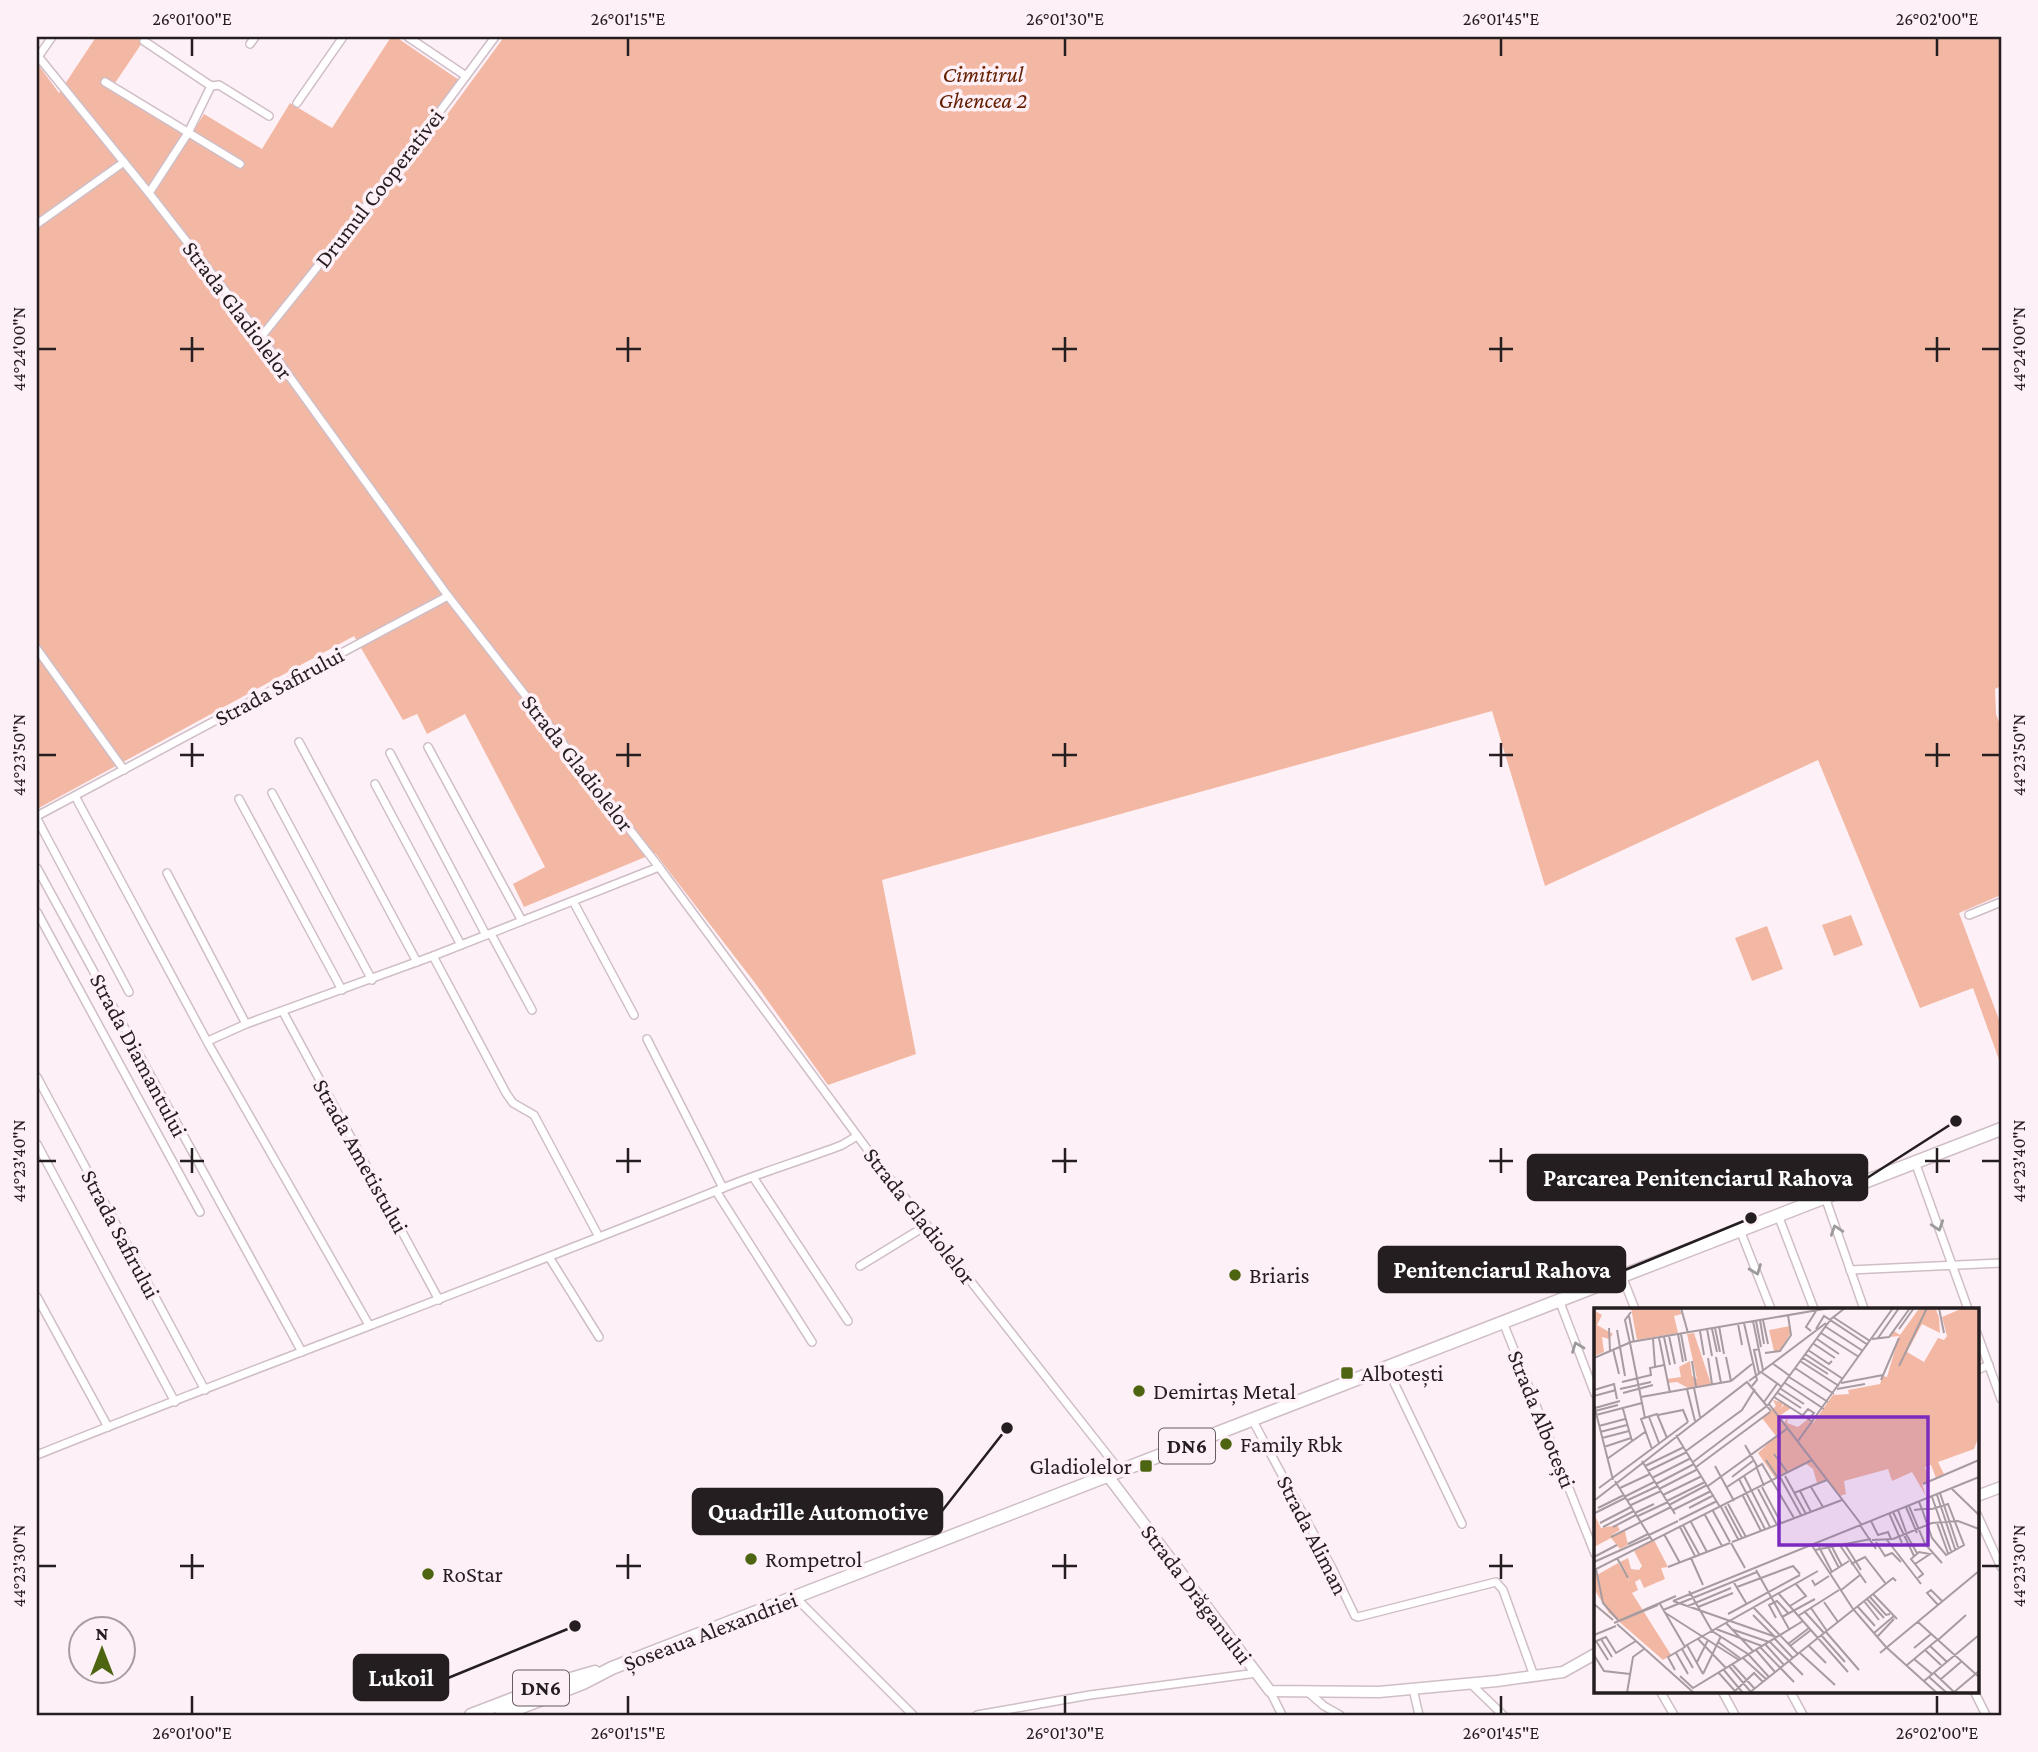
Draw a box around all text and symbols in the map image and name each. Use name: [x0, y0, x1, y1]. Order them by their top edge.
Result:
text: 26°01'00"E: [152, 9, 232, 29]
text: 26°01'15"E: [591, 9, 665, 29]
text: 26°01'30"E: [1026, 9, 1104, 29]
text: 26°01'45"E: [1463, 9, 1539, 29]
text: 26°02'00"E: [1896, 9, 1979, 29]
park label: Cimitirul Ghencea 2: [939, 61, 1027, 113]
street label: Drumul Cooperativei: [309, 104, 449, 272]
street label: Strada Gladiolelor: [178, 236, 298, 384]
text: 44°24'00"N: [9, 306, 29, 391]
text: 44°24'00"N: [2009, 306, 2029, 391]
street label: Strada Safirului: [210, 641, 348, 731]
street label: Strada Gladiolelor: [517, 689, 639, 837]
text: 44°23'50"N: [9, 714, 29, 796]
text: 44°23'50"N: [2009, 714, 2029, 796]
street label: Strada Diamantului: [85, 969, 193, 1141]
street label: Strada Ametistului: [308, 1074, 414, 1238]
text: 44°23'40"N: [9, 1119, 29, 1203]
text: 44°23'40"N: [2009, 1119, 2029, 1203]
street label: Strada Gladiolelor: [859, 1142, 981, 1290]
callout: Parcarea Penitenciarul Rahova: [1528, 1155, 1867, 1200]
text: Parcarea Penitenciarul Rahova: [1543, 1164, 1853, 1191]
street label: Strada Safirului: [76, 1165, 166, 1303]
one-way arrow: [1930, 1220, 1944, 1232]
one-way arrow: [1830, 1224, 1844, 1237]
callout: Penitenciarul Rahova: [1379, 1247, 1625, 1292]
text: Penitenciarul Rahova: [1393, 1256, 1611, 1283]
place label: Briaris: [1249, 1262, 1310, 1288]
one-way arrow: [1747, 1263, 1761, 1275]
marker: Briaris: [1227, 1267, 1243, 1283]
inset map: [1594, 1308, 1979, 1692]
one-way arrow: [1571, 1342, 1585, 1354]
street label: Strada Albotești: [1501, 1346, 1581, 1492]
place label: Albotești: [1361, 1360, 1444, 1388]
marker: Albotești: [1339, 1365, 1355, 1381]
place label: Demirtaș Metal: [1153, 1378, 1296, 1406]
marker: Demirtaș Metal: [1131, 1383, 1147, 1399]
road number: DN6: [1159, 1428, 1215, 1464]
place label: Family Rbk: [1240, 1431, 1342, 1457]
marker: Family Rbk: [1218, 1436, 1234, 1452]
place label: Gladiolelor: [1029, 1453, 1132, 1479]
marker: Gladiolelor: [1138, 1458, 1154, 1474]
street label: Strada Aliman: [1272, 1471, 1354, 1599]
callout: Quadrille Automotive: [693, 1489, 942, 1534]
text: Quadrille Automotive: [708, 1498, 928, 1525]
street label: Strada Drăganului: [1136, 1519, 1258, 1669]
text: 44°23'30"N: [9, 1524, 29, 1608]
text: 44°23'30"N: [2009, 1524, 2029, 1608]
place label: Rompetrol: [765, 1546, 862, 1572]
marker: Rompetrol: [743, 1551, 759, 1567]
place label: RoStar: [442, 1561, 503, 1587]
marker: RoStar: [420, 1566, 436, 1582]
street label: Șoseaua Alexandriei: [619, 1586, 801, 1678]
north arrow: [66, 1616, 136, 1686]
text: N: [96, 1623, 109, 1644]
callout: Lukoil: [354, 1655, 448, 1700]
text: Lukoil: [368, 1664, 434, 1691]
road number: DN6: [513, 1670, 569, 1706]
text: 26°01'00"E: [152, 1723, 232, 1743]
text: 26°01'15"E: [591, 1723, 665, 1743]
text: 26°01'30"E: [1026, 1723, 1104, 1743]
text: 26°01'45"E: [1463, 1723, 1539, 1743]
text: 26°02'00"E: [1896, 1723, 1979, 1743]

